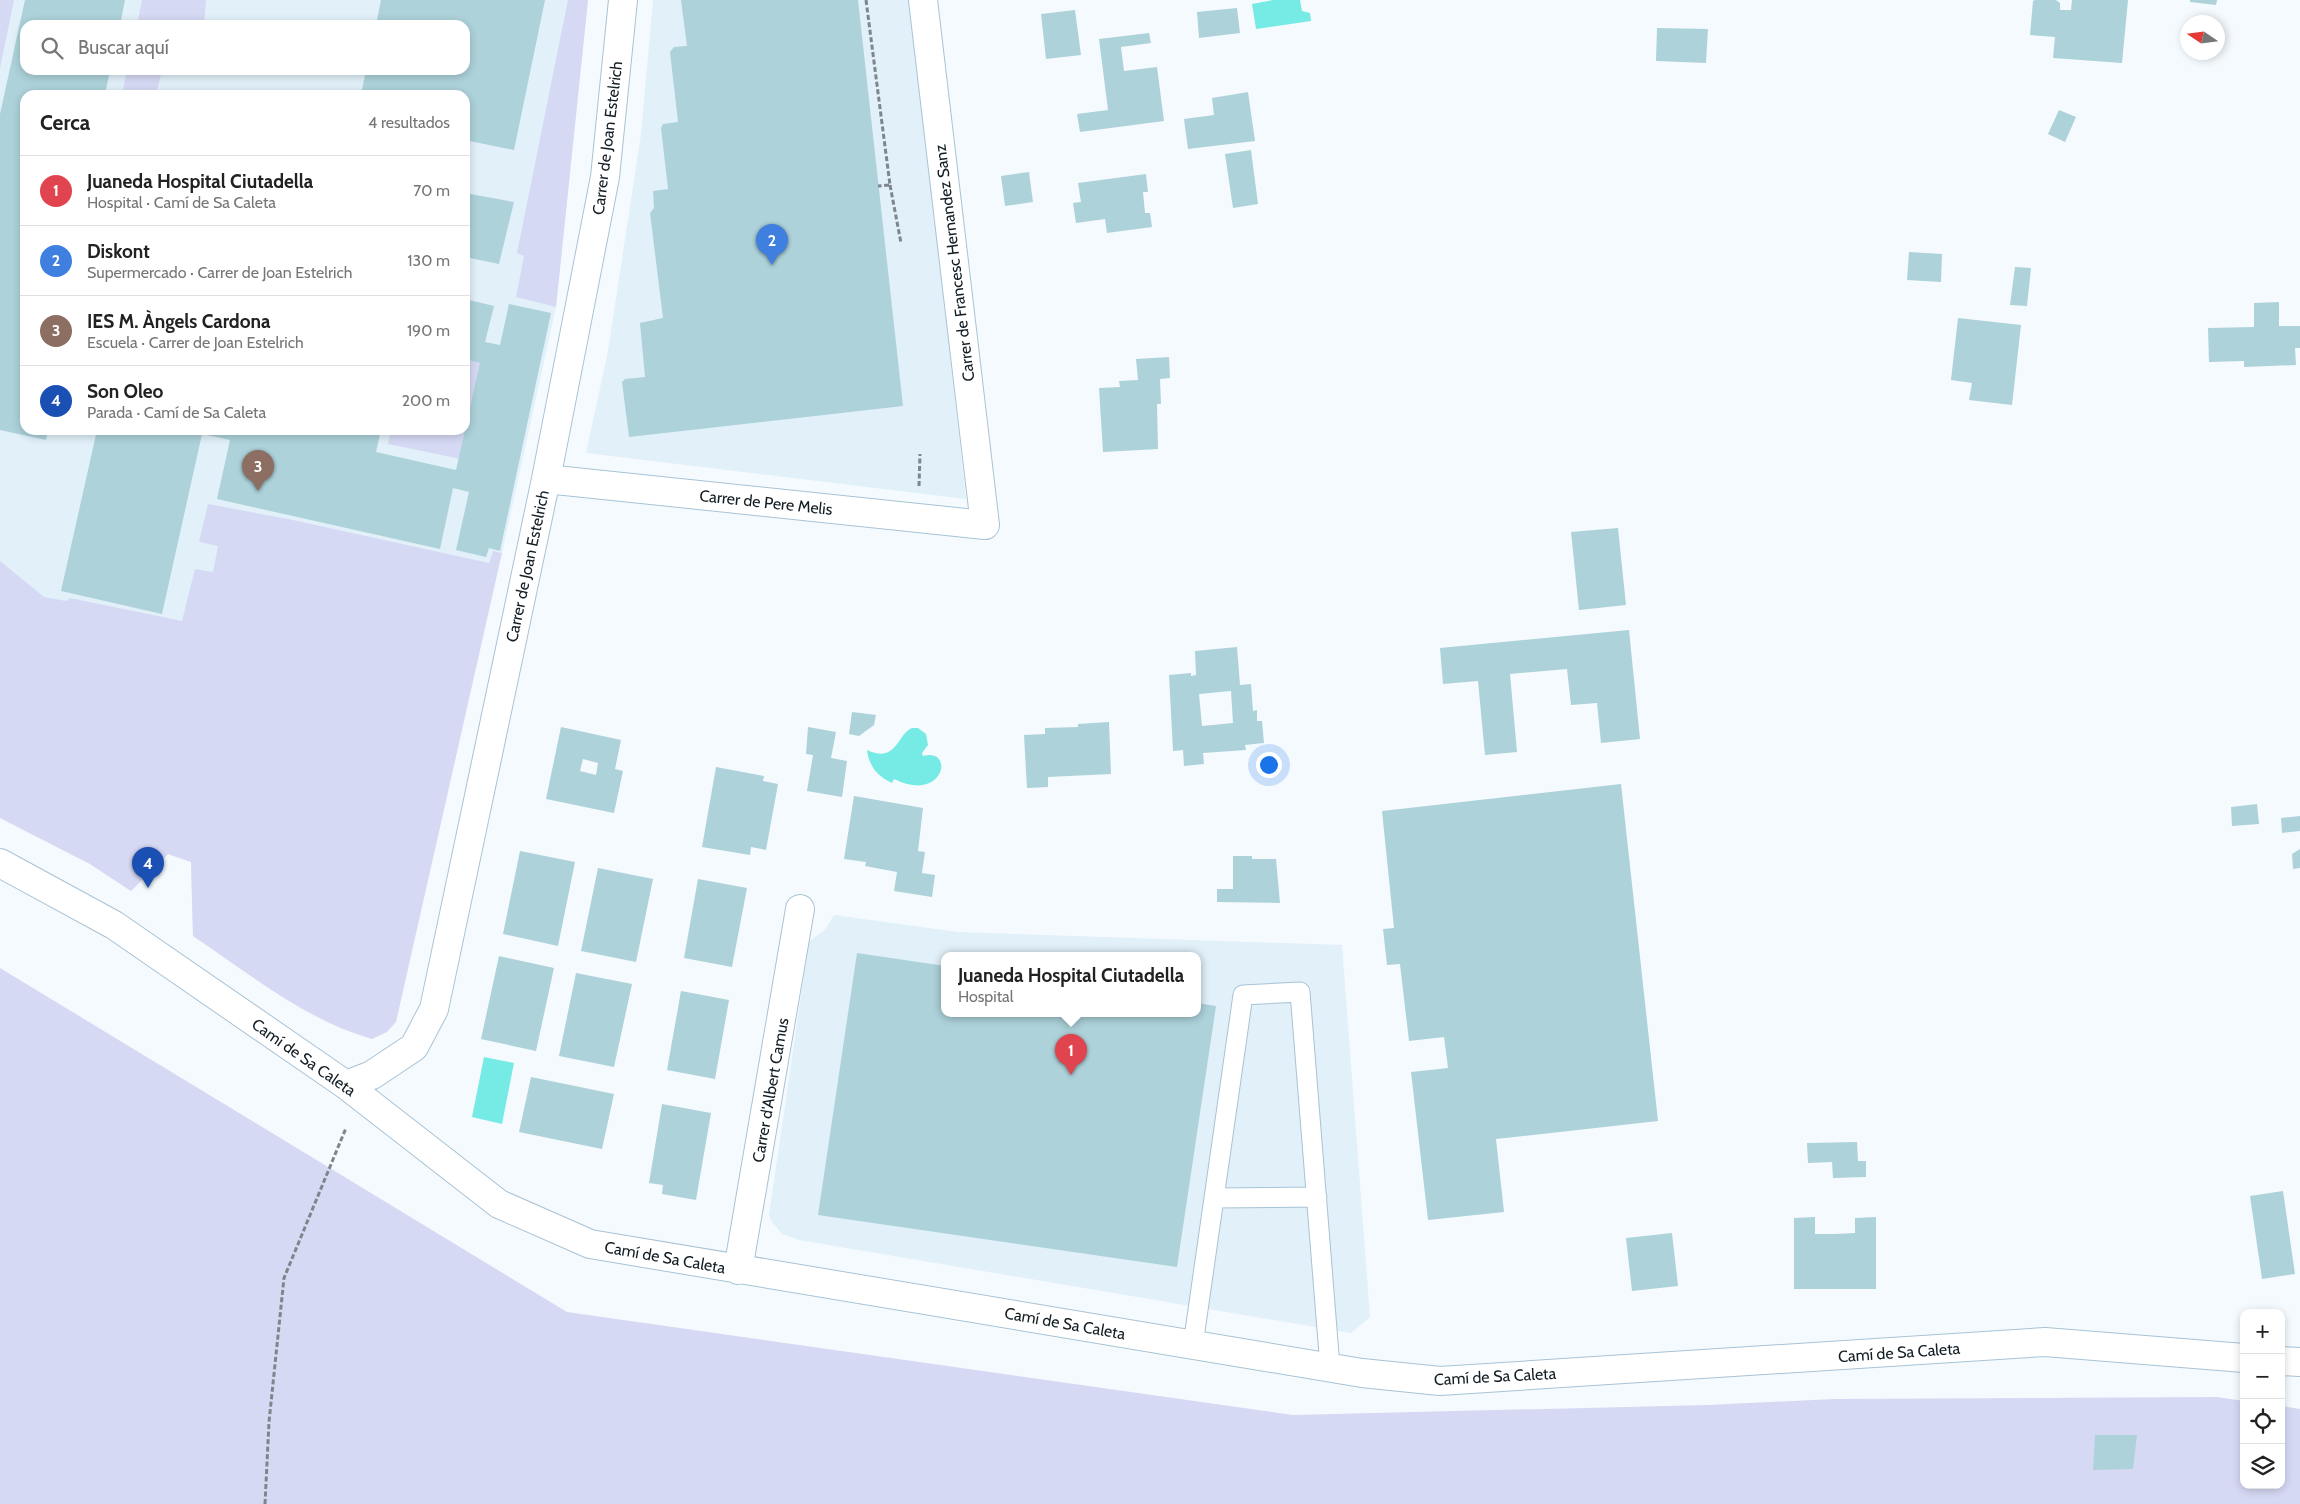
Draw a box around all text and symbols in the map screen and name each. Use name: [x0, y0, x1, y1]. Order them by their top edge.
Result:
north arrow: [2180, 15, 2225, 60]
search box: [20, 20, 470, 75]
icon: search: [38, 34, 66, 62]
text: Buscar aquí: [78, 36, 169, 59]
street label: Carrer de Joan Estelrich: [589, 60, 626, 216]
text: Cerca: [40, 110, 90, 135]
text: 4 resultados: [368, 113, 450, 132]
street label: Carrer de Francesc Hernandez Sanz: [930, 143, 978, 383]
text: Juaneda Hospital Ciutadella: [87, 170, 313, 193]
text: 1: [53, 181, 59, 200]
text: 70 m: [413, 181, 450, 200]
text: Hospital · Camí de Sa Caleta: [87, 193, 276, 212]
pin: 2: [756, 224, 788, 265]
text: Diskont: [87, 240, 150, 263]
text: 2: [52, 251, 60, 270]
text: 130 m: [407, 251, 450, 270]
text: Supermercado · Carrer de Joan Estelrich: [87, 263, 352, 282]
text: IES M. Àngels Cardona: [87, 310, 270, 333]
text: 3: [52, 321, 60, 340]
text: 190 m: [407, 321, 450, 340]
text: Escuela · Carrer de Joan Estelrich: [87, 333, 304, 352]
text: Son Oleo: [87, 380, 163, 403]
text: 4: [51, 391, 61, 410]
text: 200 m: [402, 391, 450, 410]
text: Parada · Camí de Sa Caleta: [87, 403, 266, 422]
pin: 3: [242, 450, 274, 491]
street label: Carrer de Pere Melis: [699, 486, 834, 519]
street label: Carrer de Joan Estelrich: [502, 488, 553, 644]
your location: [1256, 752, 1282, 778]
pin: 4: [132, 847, 164, 888]
popup: [941, 952, 1201, 1017]
text: Juaneda Hospital Ciutadella: [958, 964, 1184, 987]
text: Hospital: [958, 987, 1014, 1006]
street label: Camí de Sa Caleta: [248, 1015, 360, 1100]
street label: Carrer d'Albert Camus: [748, 1016, 793, 1164]
pin: 1: [1055, 1034, 1087, 1075]
street label: Camí de Sa Caleta: [603, 1238, 727, 1278]
street label: Camí de Sa Caleta: [1003, 1304, 1127, 1344]
map controls: [2240, 1309, 2285, 1489]
button: +: [2240, 1309, 2285, 1354]
street label: Camí de Sa Caleta: [1837, 1339, 1961, 1366]
button: −: [2240, 1354, 2285, 1399]
street label: Camí de Sa Caleta: [1433, 1364, 1557, 1389]
button: locate: [2240, 1399, 2285, 1444]
button: layers: [2240, 1444, 2285, 1489]

